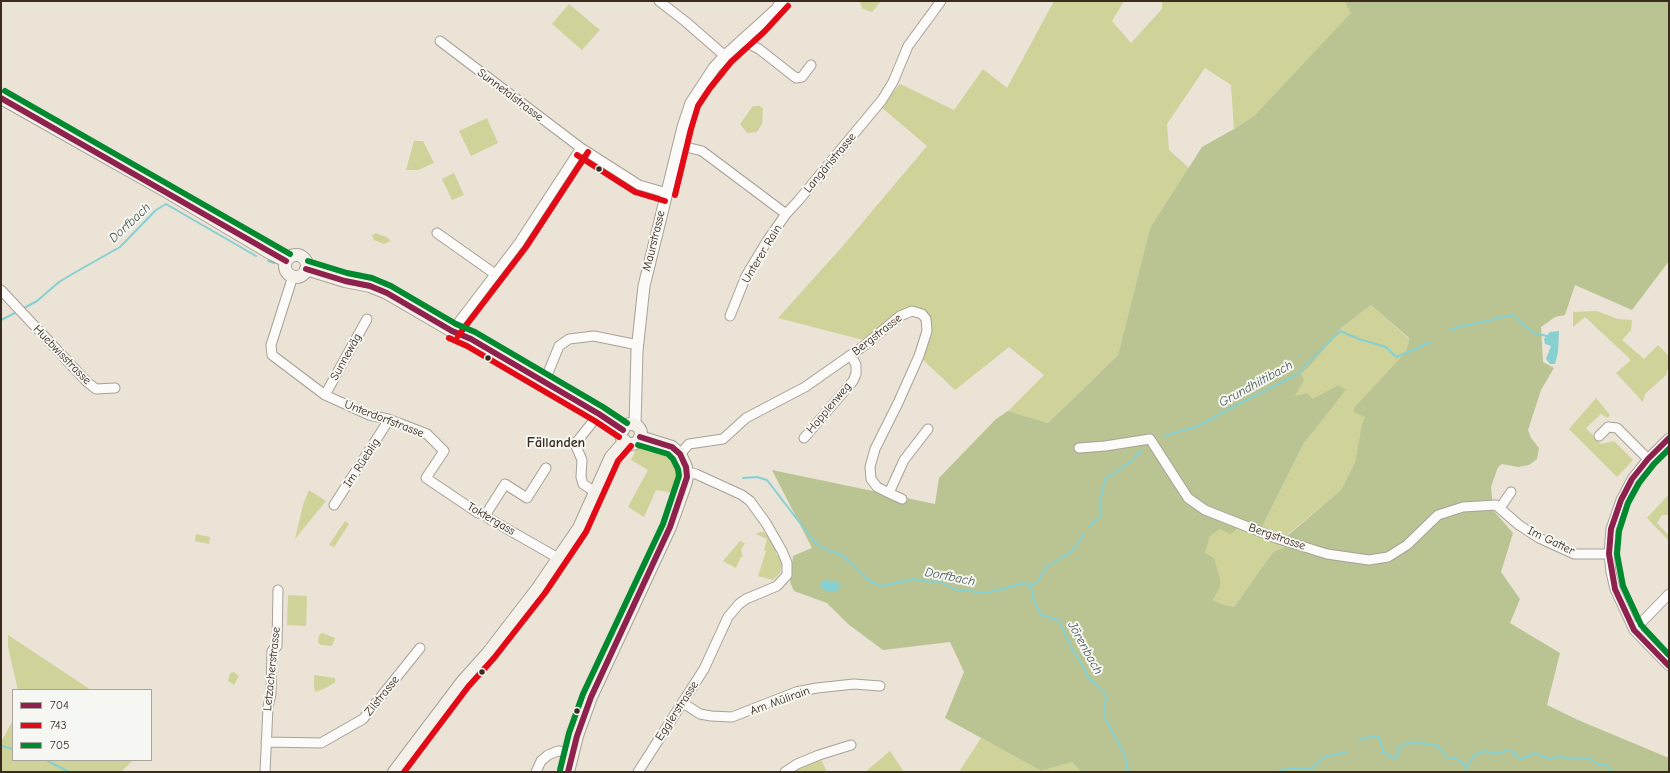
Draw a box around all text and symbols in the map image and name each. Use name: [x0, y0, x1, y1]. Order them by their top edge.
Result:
street label: Sunnetalstrasse: [474, 65, 546, 125]
street label: Langäristrasse: [801, 130, 859, 196]
unlabelled marker: [594, 164, 604, 174]
water label: Dorfbach: [106, 200, 154, 246]
street label: Maurstrasse: [639, 209, 669, 273]
street label: Unterer Rain: [739, 222, 785, 286]
street label: Bergstrasse: [849, 311, 905, 359]
street label: Huebwisstrasse: [30, 322, 94, 388]
street label: Sunnewäg: [327, 331, 365, 383]
unlabelled marker: [483, 353, 493, 363]
water label: Grundhiltibach: [1216, 357, 1296, 411]
street label: Hopplenweg: [803, 379, 855, 437]
street label: Unterdorfstrasse: [342, 397, 426, 441]
district label: Fällanden: [527, 435, 585, 451]
street label: Im Rüeblig: [341, 436, 383, 490]
street label: Toktergass: [464, 499, 518, 539]
street label: Bergstrasse: [1247, 521, 1307, 553]
street label: Im Gatter: [1525, 523, 1577, 559]
water label: Dorfbach: [923, 564, 977, 590]
water label: Jörenbach: [1064, 619, 1106, 677]
street label: Letzacherstrasse: [260, 626, 284, 712]
unlabelled marker: [477, 667, 487, 677]
street label: Zilstrasse: [361, 673, 403, 719]
street label: Egglerstrasse: [652, 678, 702, 744]
street label: Am Mülirain: [748, 684, 812, 718]
legend: [12, 689, 152, 761]
text: 704: [50, 698, 69, 712]
unlabelled marker: [572, 706, 582, 716]
text: 743: [50, 718, 67, 732]
text: 705: [50, 738, 70, 752]

